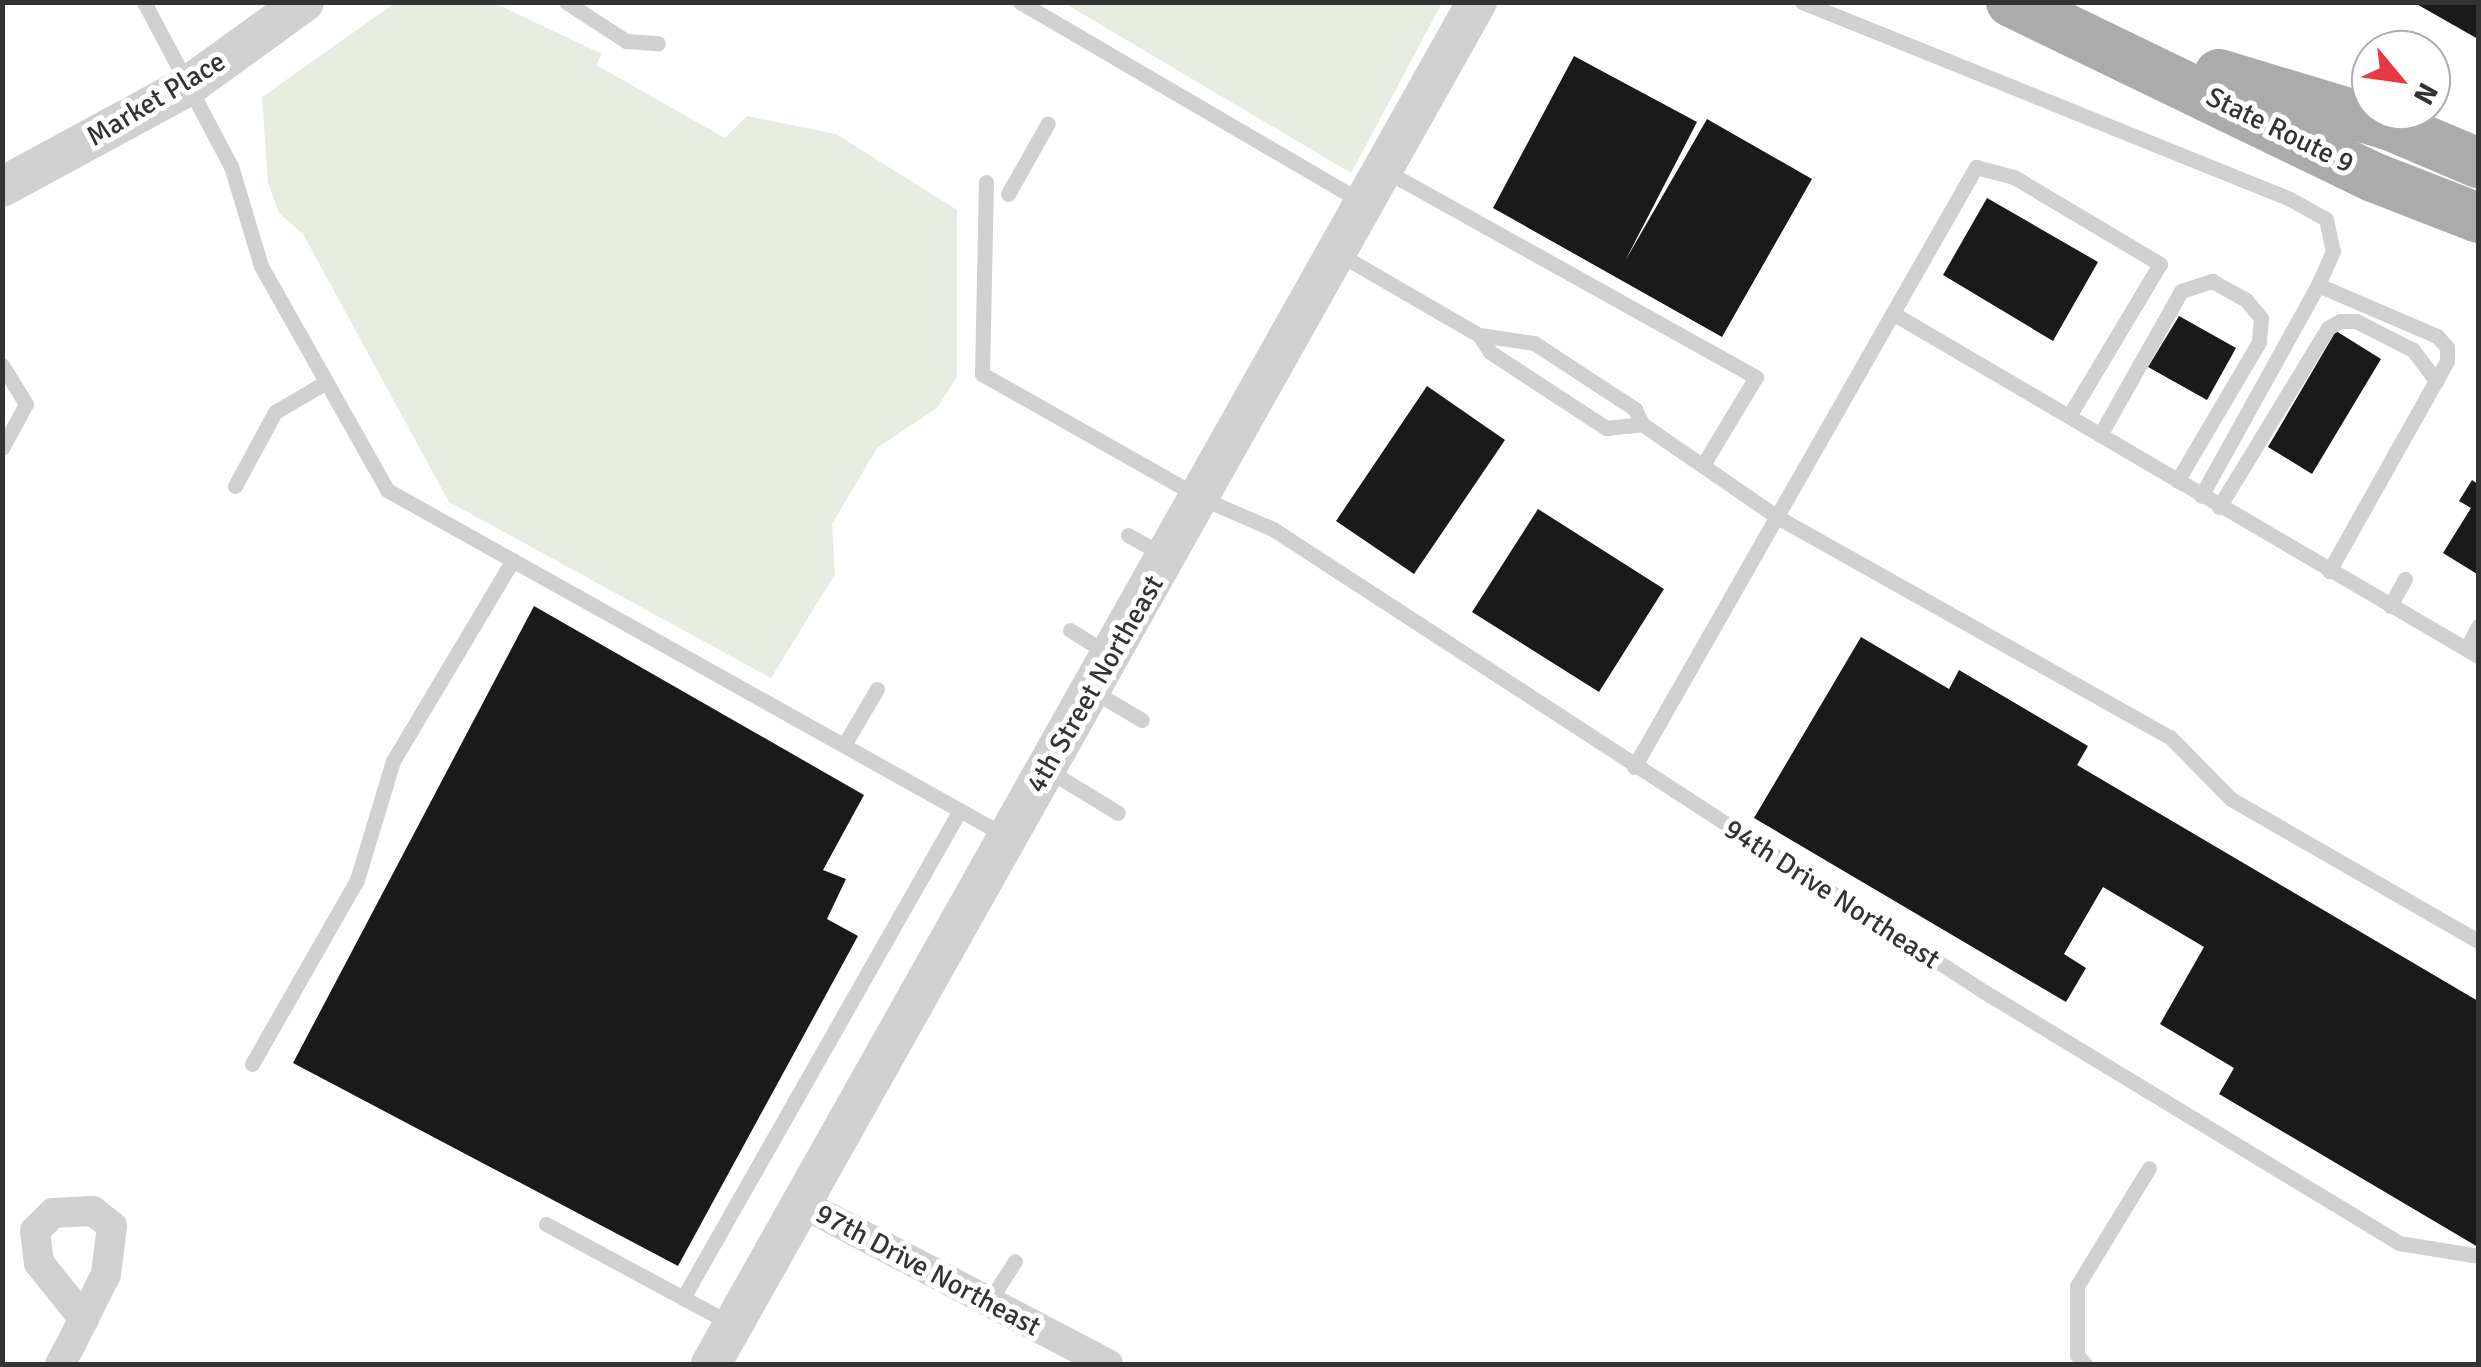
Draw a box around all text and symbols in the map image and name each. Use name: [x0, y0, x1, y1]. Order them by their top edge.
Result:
north arrow: [2351, 30, 2451, 130]
street label: Market Place: [81, 44, 231, 154]
text: N: [2406, 77, 2445, 110]
street label: State Route 9: [2201, 80, 2359, 180]
street label: 4th Street Northeast: [1019, 569, 1171, 799]
street label: 94th Drive Northeast: [1718, 812, 1946, 976]
street label: 97th Drive Northeast: [810, 1196, 1046, 1344]

